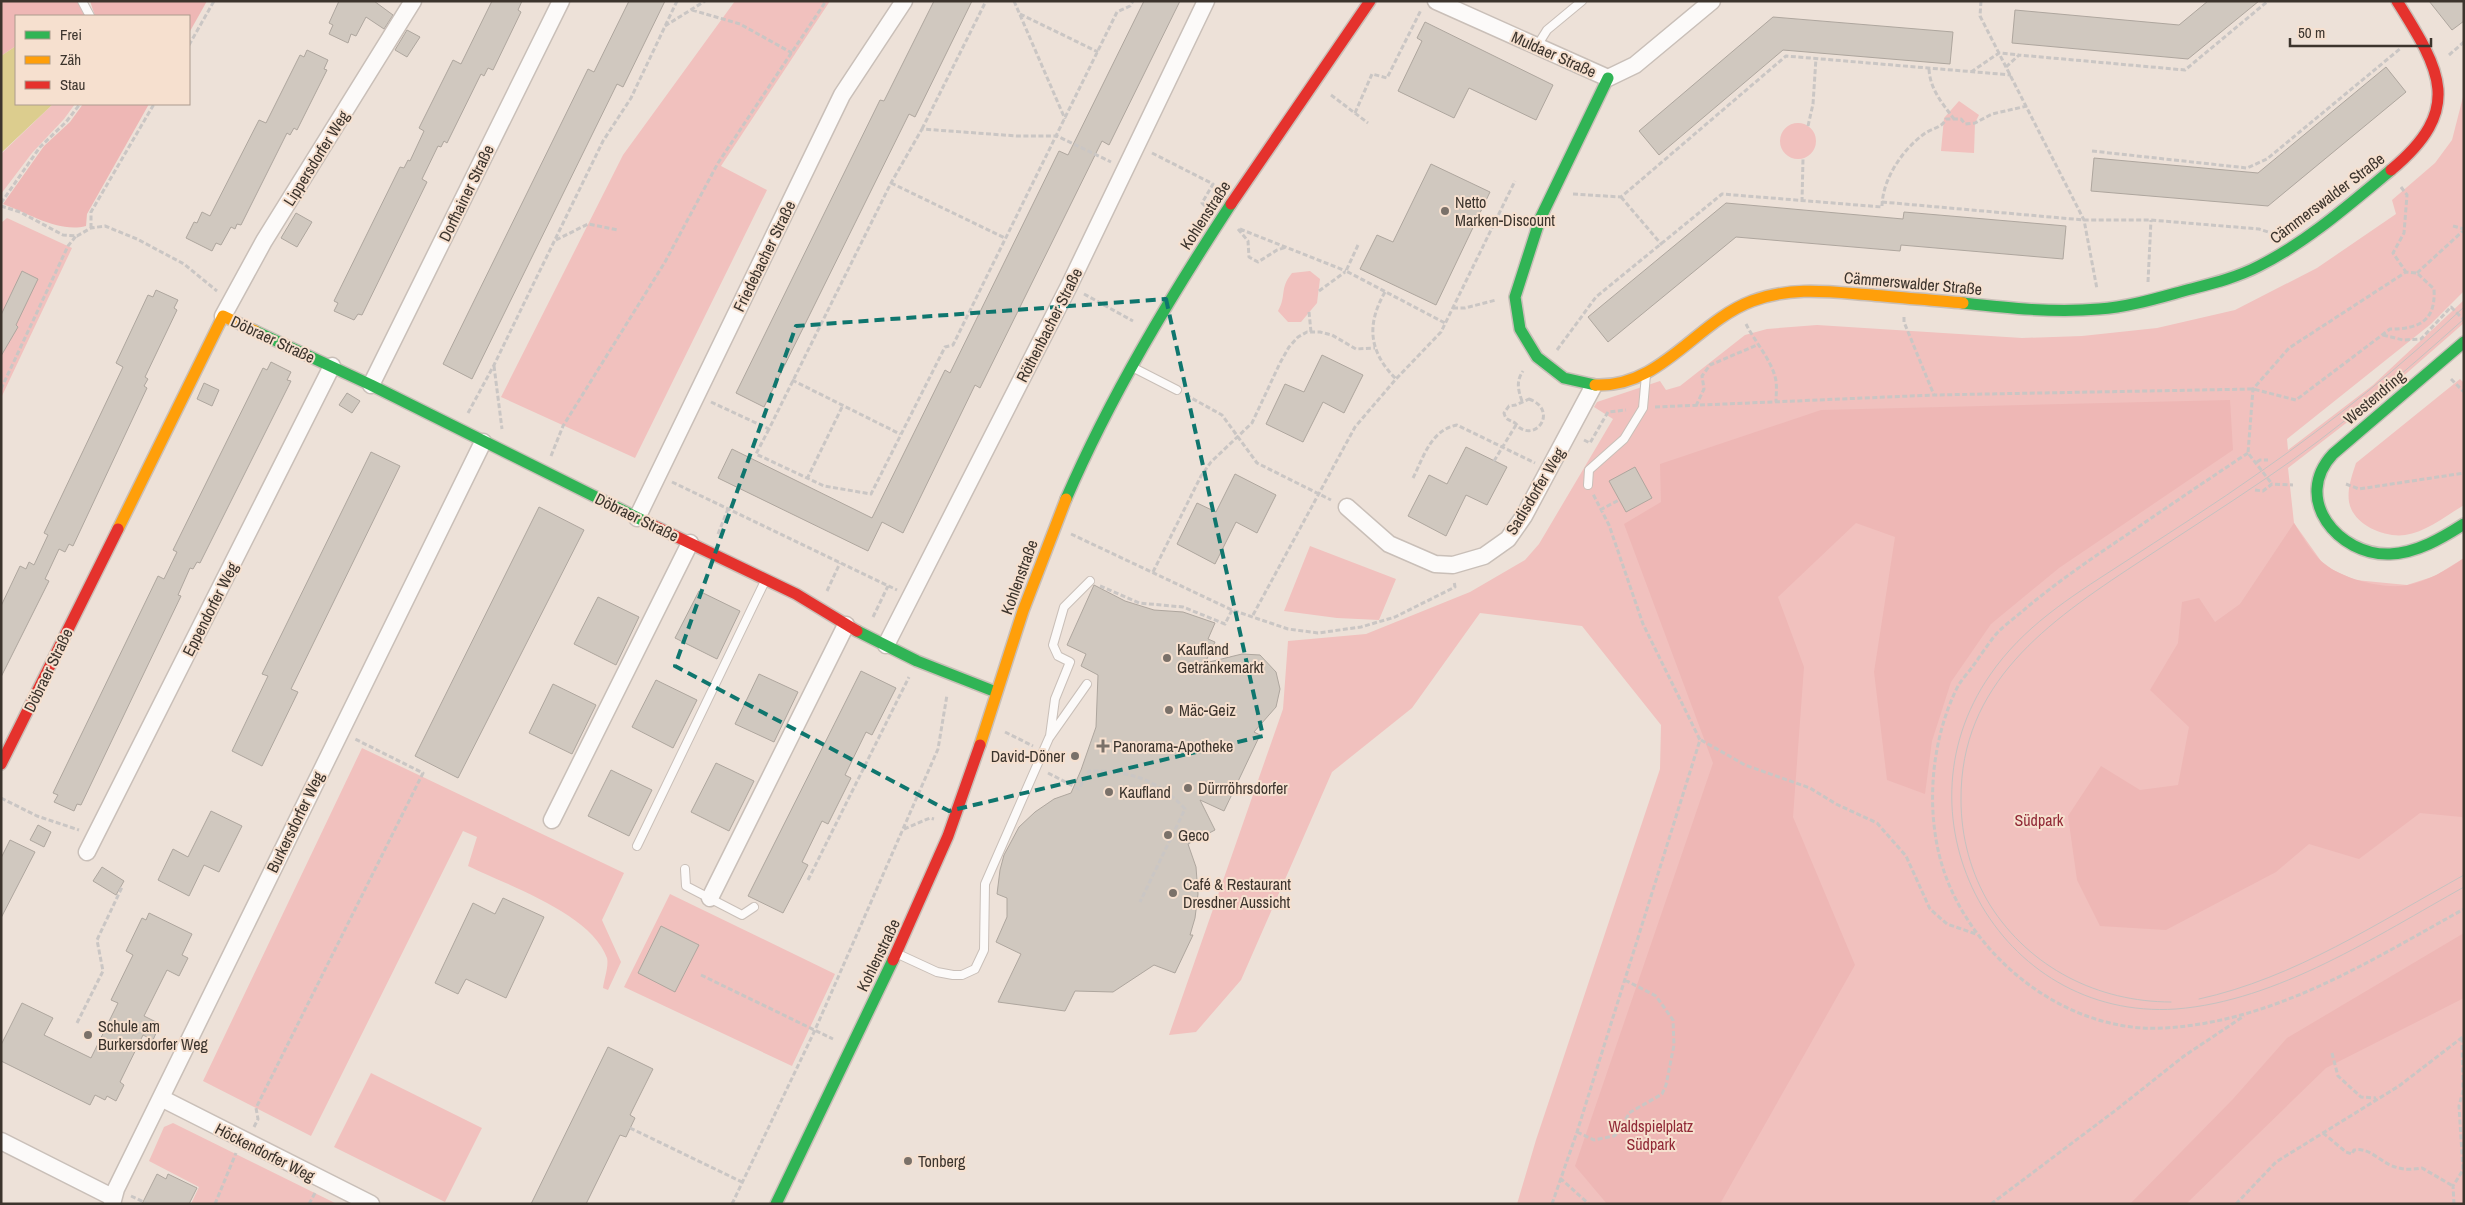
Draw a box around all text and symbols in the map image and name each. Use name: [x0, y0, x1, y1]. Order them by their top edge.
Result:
legend: [15, 15, 190, 105]
scale bar: [2290, 15, 2431, 47]
text: 50 m: [2298, 22, 2325, 43]
text: Frei: [60, 24, 82, 45]
street label: Muldaer Straße: [1508, 26, 1600, 82]
text: Zäh: [60, 49, 81, 70]
text: Stau: [60, 74, 85, 95]
street label: Lippersdorfer Weg: [278, 106, 354, 210]
street label: Dorfhainer Straße: [433, 141, 499, 245]
street label: Cämmerswalder Straße: [2265, 148, 2389, 248]
street label: Kohlenstraße: [1175, 176, 1235, 254]
place label: Netto Marken-Discount: [1455, 191, 1555, 231]
street label: Friedebacher Straße: [728, 197, 800, 315]
marker: Netto Marken-Discount: [1439, 205, 1451, 217]
street label: Röthenbacher Straße: [1011, 264, 1087, 386]
street label: Cämmerswalder Straße: [1843, 266, 1983, 300]
street label: Döbraer Straße: [227, 310, 319, 368]
street label: Westendring: [2339, 364, 2410, 429]
street label: Sadisdorfer Weg: [1500, 443, 1570, 539]
street label: Döbraer Straße: [592, 487, 682, 547]
street label: Kohlenstraße: [995, 537, 1043, 617]
street label: Eppendorfer Weg: [177, 558, 243, 660]
street label: Döbraer Straße: [18, 625, 78, 715]
place label: Kaufland Getränkemarkt: [1177, 638, 1264, 678]
marker: Kaufland Getränkemarkt: [1161, 652, 1173, 664]
place label: Mäc-Geiz: [1179, 699, 1236, 721]
marker: Mäc-Geiz: [1163, 704, 1175, 716]
place label: Panorama-Apotheke: [1113, 735, 1233, 757]
marker: Panorama-Apotheke: [1097, 740, 1109, 752]
place label: David-Döner: [991, 745, 1066, 767]
marker: David-Döner: [1069, 750, 1081, 762]
street label: Burkersdorfer Weg: [261, 767, 329, 876]
place label: Dürrröhrsdorfer: [1198, 777, 1288, 799]
place label: Kaufland: [1119, 781, 1171, 803]
marker: Dürrröhrsdorfer: [1182, 782, 1194, 794]
marker: Kaufland: [1103, 786, 1115, 798]
park label: Südpark: [2015, 809, 2064, 831]
place label: Geco: [1178, 824, 1209, 846]
marker: Geco: [1162, 829, 1174, 841]
place label: Café & Restaurant Dresdner Aussicht: [1183, 873, 1291, 913]
marker: Café & Restaurant Dresdner Aussicht: [1167, 887, 1179, 899]
street label: Kohlenstraße: [851, 915, 905, 995]
place label: Schule am Burkersdorfer Weg: [98, 1015, 209, 1055]
marker: Schule am Burkersdorfer Weg: [82, 1029, 94, 1041]
park label: Waldspielplatz Südpark: [1609, 1115, 1694, 1155]
street label: Höckendorfer Weg: [211, 1117, 319, 1187]
place label: Tonberg: [918, 1150, 966, 1172]
marker: Tonberg: [902, 1155, 914, 1167]

